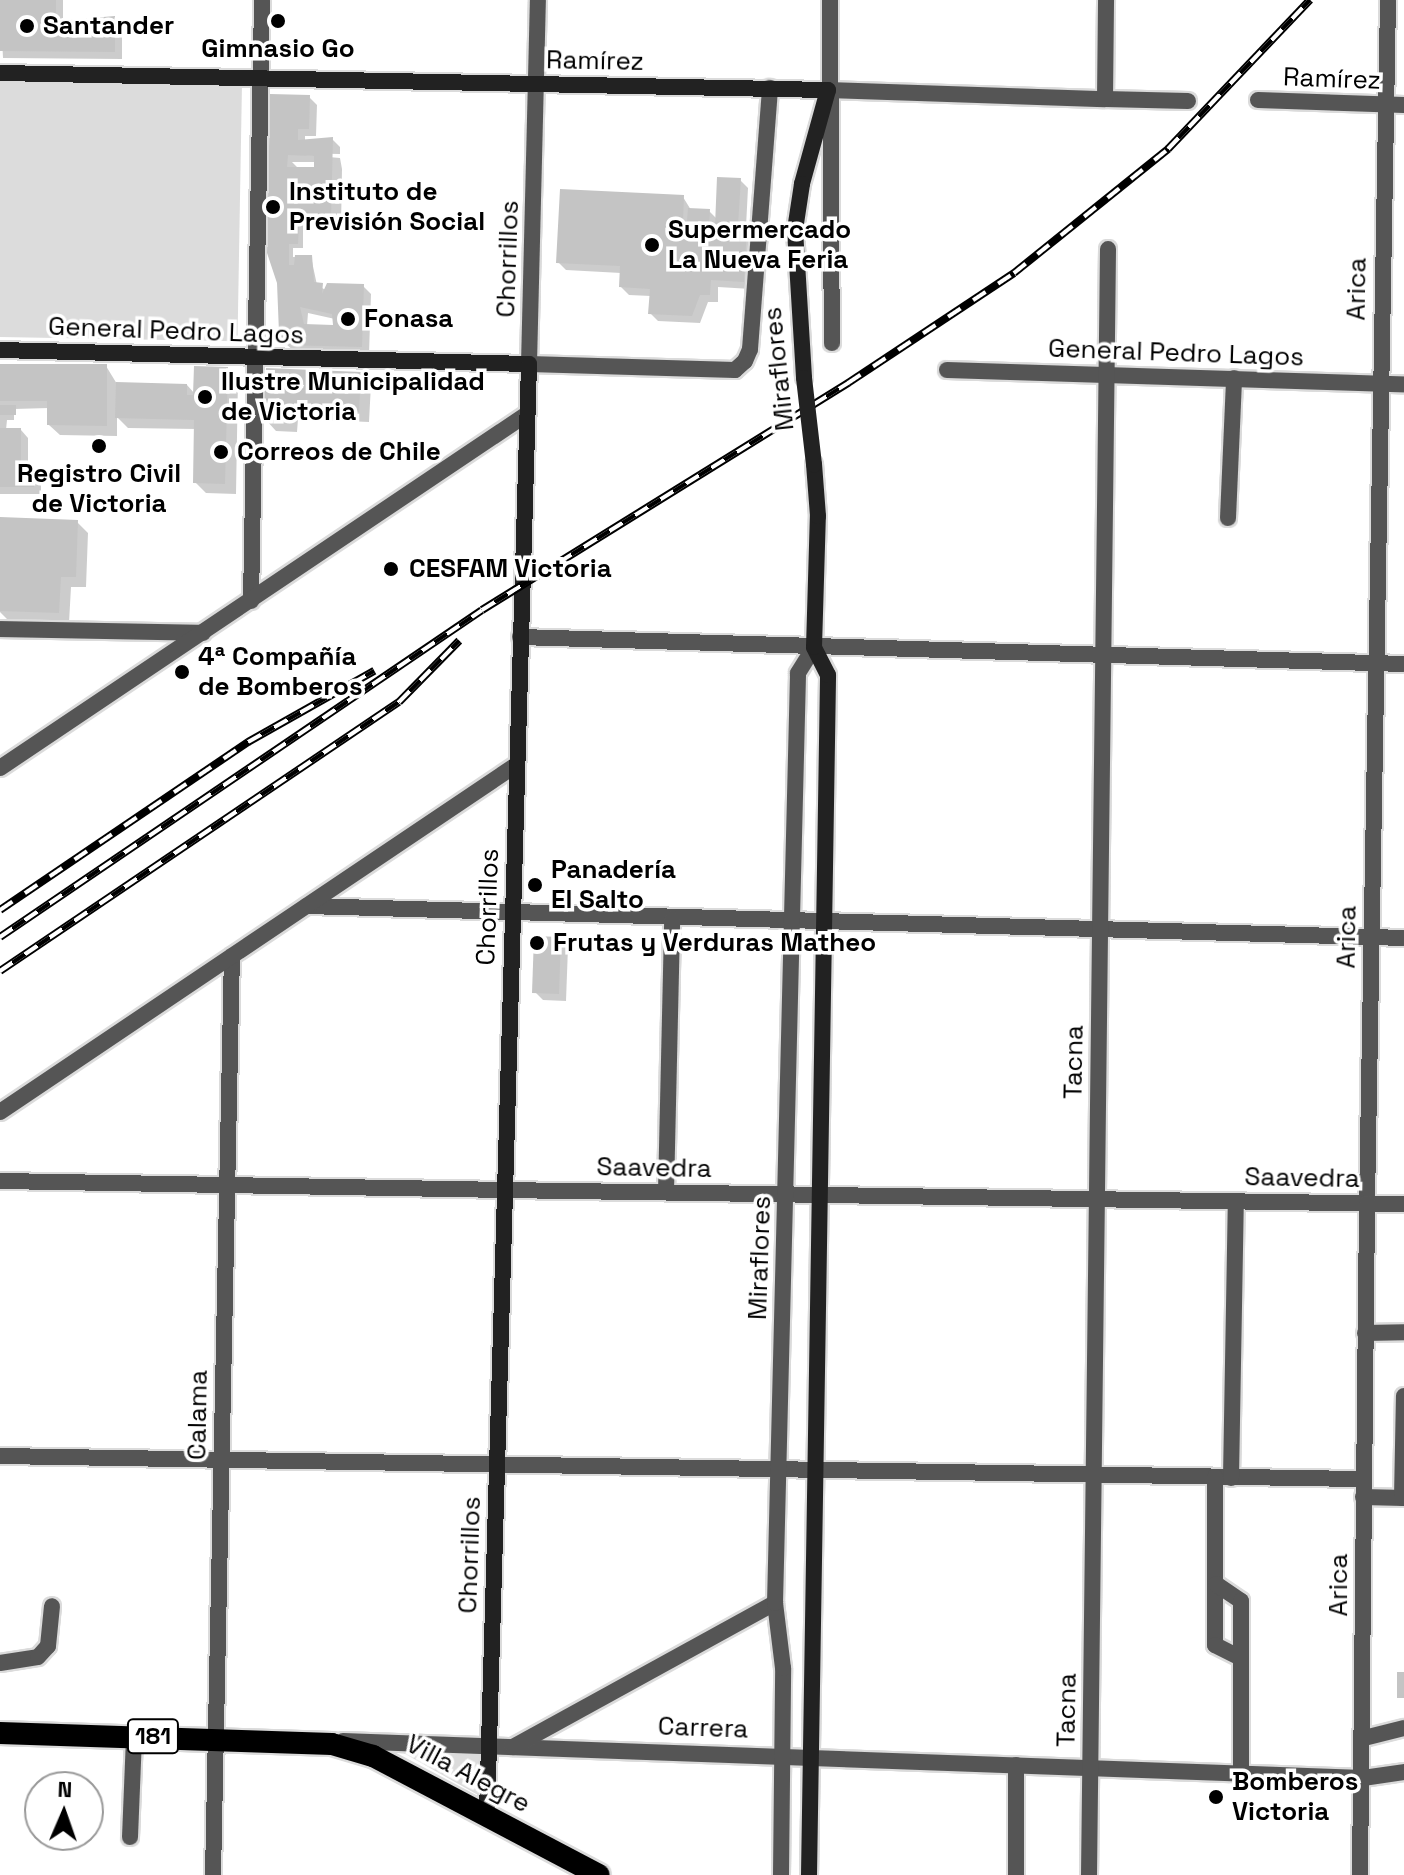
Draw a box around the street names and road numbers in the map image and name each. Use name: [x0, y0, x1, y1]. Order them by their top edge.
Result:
street label: Ramírez: [546, 45, 644, 77]
street label: Ramírez: [1283, 62, 1381, 96]
street label: Chorrillos: [490, 200, 526, 318]
street label: Arica: [1341, 257, 1373, 321]
street label: Miraflores: [757, 306, 801, 432]
street label: General Pedro Lagos: [48, 311, 304, 351]
street label: General Pedro Lagos: [1048, 333, 1304, 373]
street label: Chorrillos: [470, 848, 506, 966]
street label: Arica: [1331, 905, 1363, 969]
street label: Tacna: [1058, 1025, 1090, 1099]
street label: Saavedra: [596, 1151, 712, 1185]
street label: Saavedra: [1244, 1161, 1360, 1195]
street label: Miraflores: [742, 1195, 778, 1321]
street label: Calama: [182, 1370, 214, 1460]
street label: Chorrillos: [452, 1496, 488, 1614]
street label: Arica: [1323, 1553, 1355, 1617]
street label: Tacna: [1051, 1673, 1083, 1747]
street label: Carrera: [657, 1711, 749, 1745]
road number: 181: [125, 1716, 181, 1756]
street label: Villa Alegre: [400, 1728, 536, 1820]

